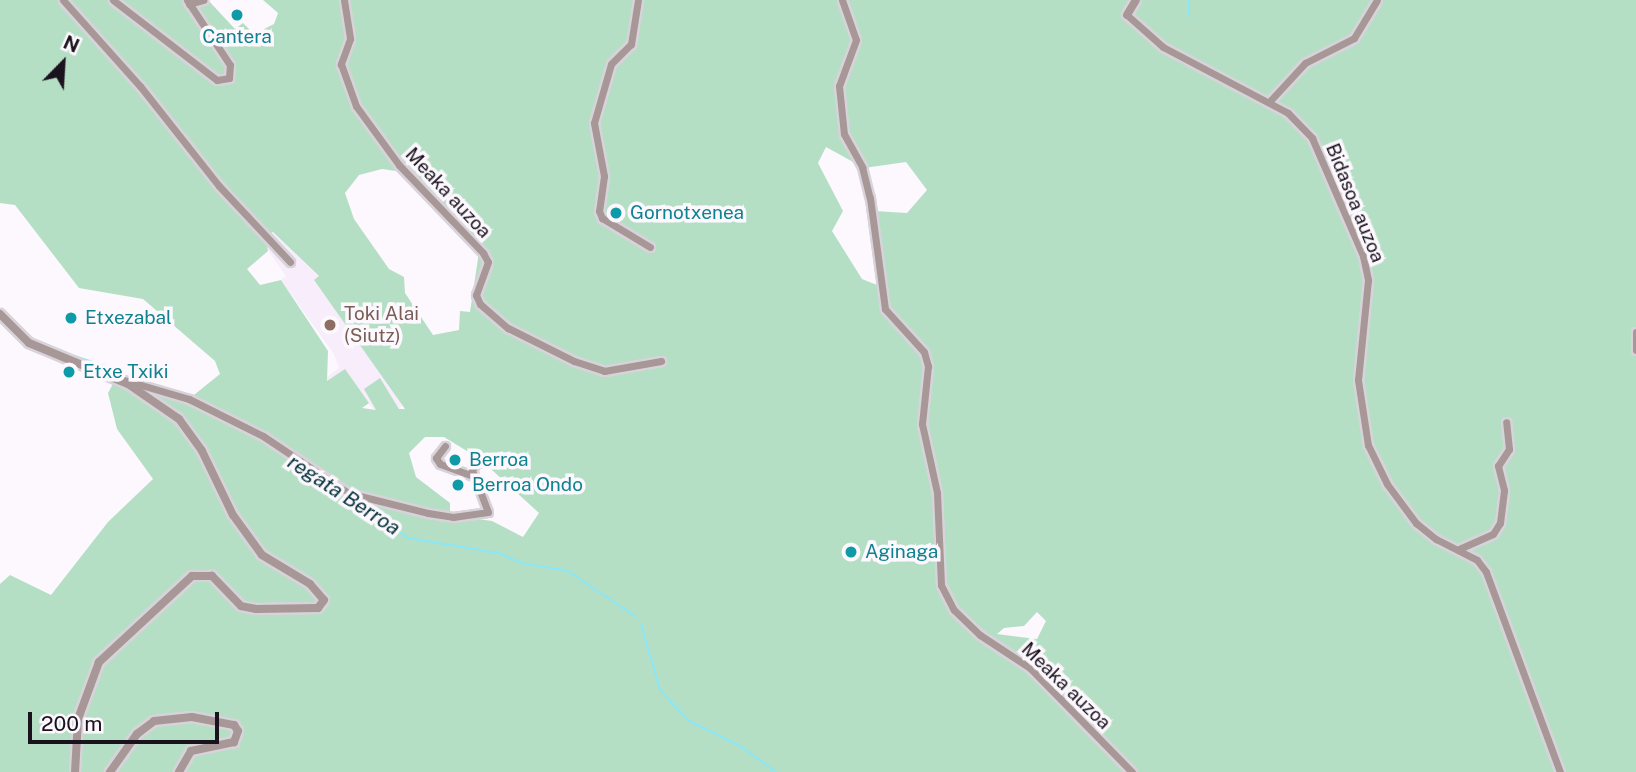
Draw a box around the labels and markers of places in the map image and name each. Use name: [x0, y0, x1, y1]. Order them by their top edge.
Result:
marker: Cantera: [229, 7, 245, 23]
place label: Cantera: [202, 26, 272, 48]
place label: Gornotxenea: [630, 202, 744, 224]
marker: Gornotxenea: [608, 205, 624, 221]
place label: Toki Alai (Siutz): [344, 303, 419, 347]
place label: Etxezabal: [85, 307, 172, 329]
marker: Etxezabal: [63, 310, 79, 326]
marker: Toki Alai (Siutz): [322, 317, 338, 333]
place label: Etxe Txiki: [83, 361, 169, 383]
marker: Etxe Txiki: [61, 364, 77, 380]
place label: Berroa: [469, 449, 528, 471]
marker: Berroa: [447, 452, 463, 468]
place label: Berroa Ondo: [472, 474, 583, 496]
marker: Berroa Ondo: [450, 477, 466, 493]
place label: Aginaga: [865, 541, 938, 563]
marker: Aginaga: [843, 544, 859, 560]

